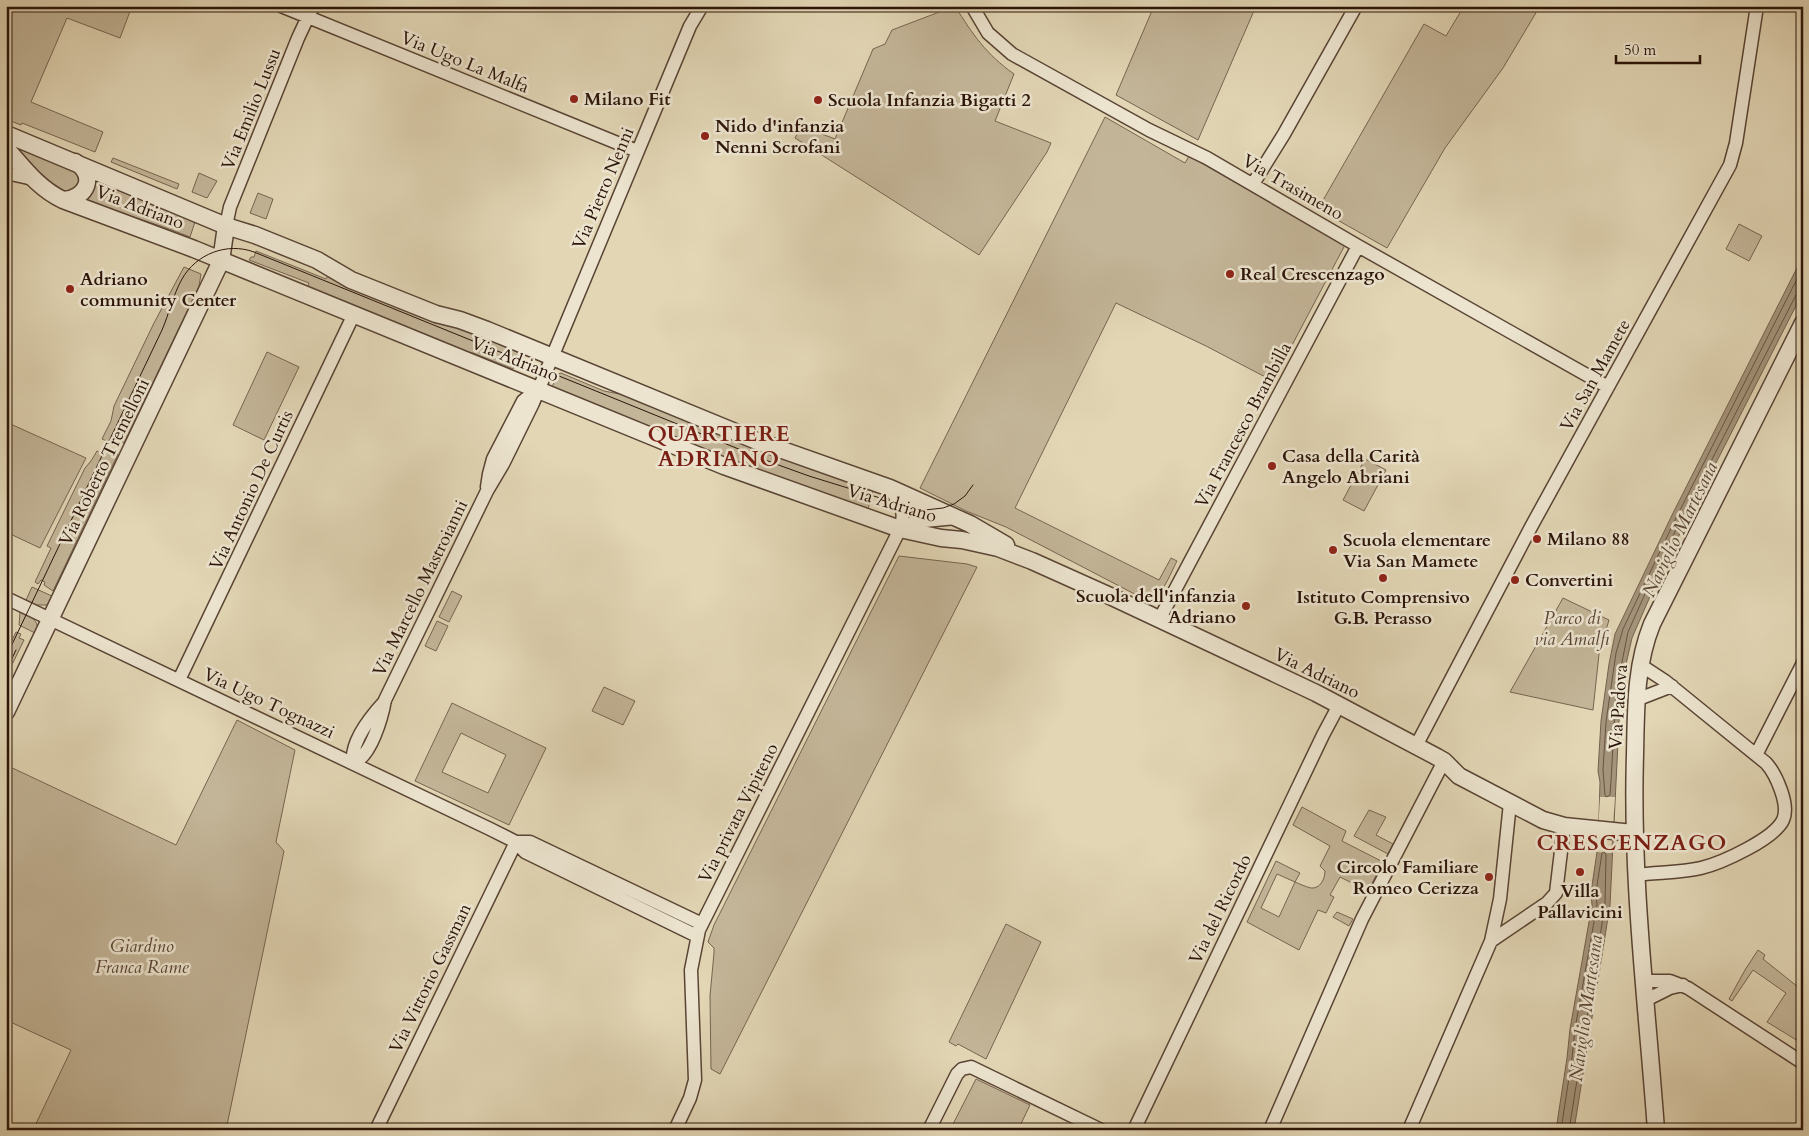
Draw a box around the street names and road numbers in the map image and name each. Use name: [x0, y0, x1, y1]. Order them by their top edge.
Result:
street label: Via Ugo La Malfa: [397, 25, 533, 100]
street label: Via Emilio Lussu: [216, 45, 287, 174]
street label: Via Pietro Nenni: [566, 123, 640, 253]
street label: Via Trasimeno: [1238, 148, 1348, 227]
street label: Via Adriano: [92, 179, 188, 236]
street label: Via San Mamete: [1554, 315, 1637, 436]
street label: Via Adriano: [467, 331, 563, 389]
street label: Via Francesco Brambilla: [1189, 338, 1298, 512]
street label: Via Roberto Tremelloni: [53, 374, 156, 550]
street label: Via Antonio De Curtis: [203, 406, 300, 574]
street label: Via Adriano: [844, 478, 940, 529]
street label: Via Marcello Mastroianni: [367, 496, 474, 681]
street label: Via Adriano: [1270, 642, 1364, 705]
street label: Via Ugo Tognazzi: [199, 662, 339, 745]
street label: Via Padova: [1603, 663, 1634, 751]
street label: Via privata Vipiteno: [692, 739, 785, 888]
street label: Via del Ricordo: [1183, 850, 1258, 968]
street label: Via Vittorio Gassman: [383, 898, 478, 1057]

